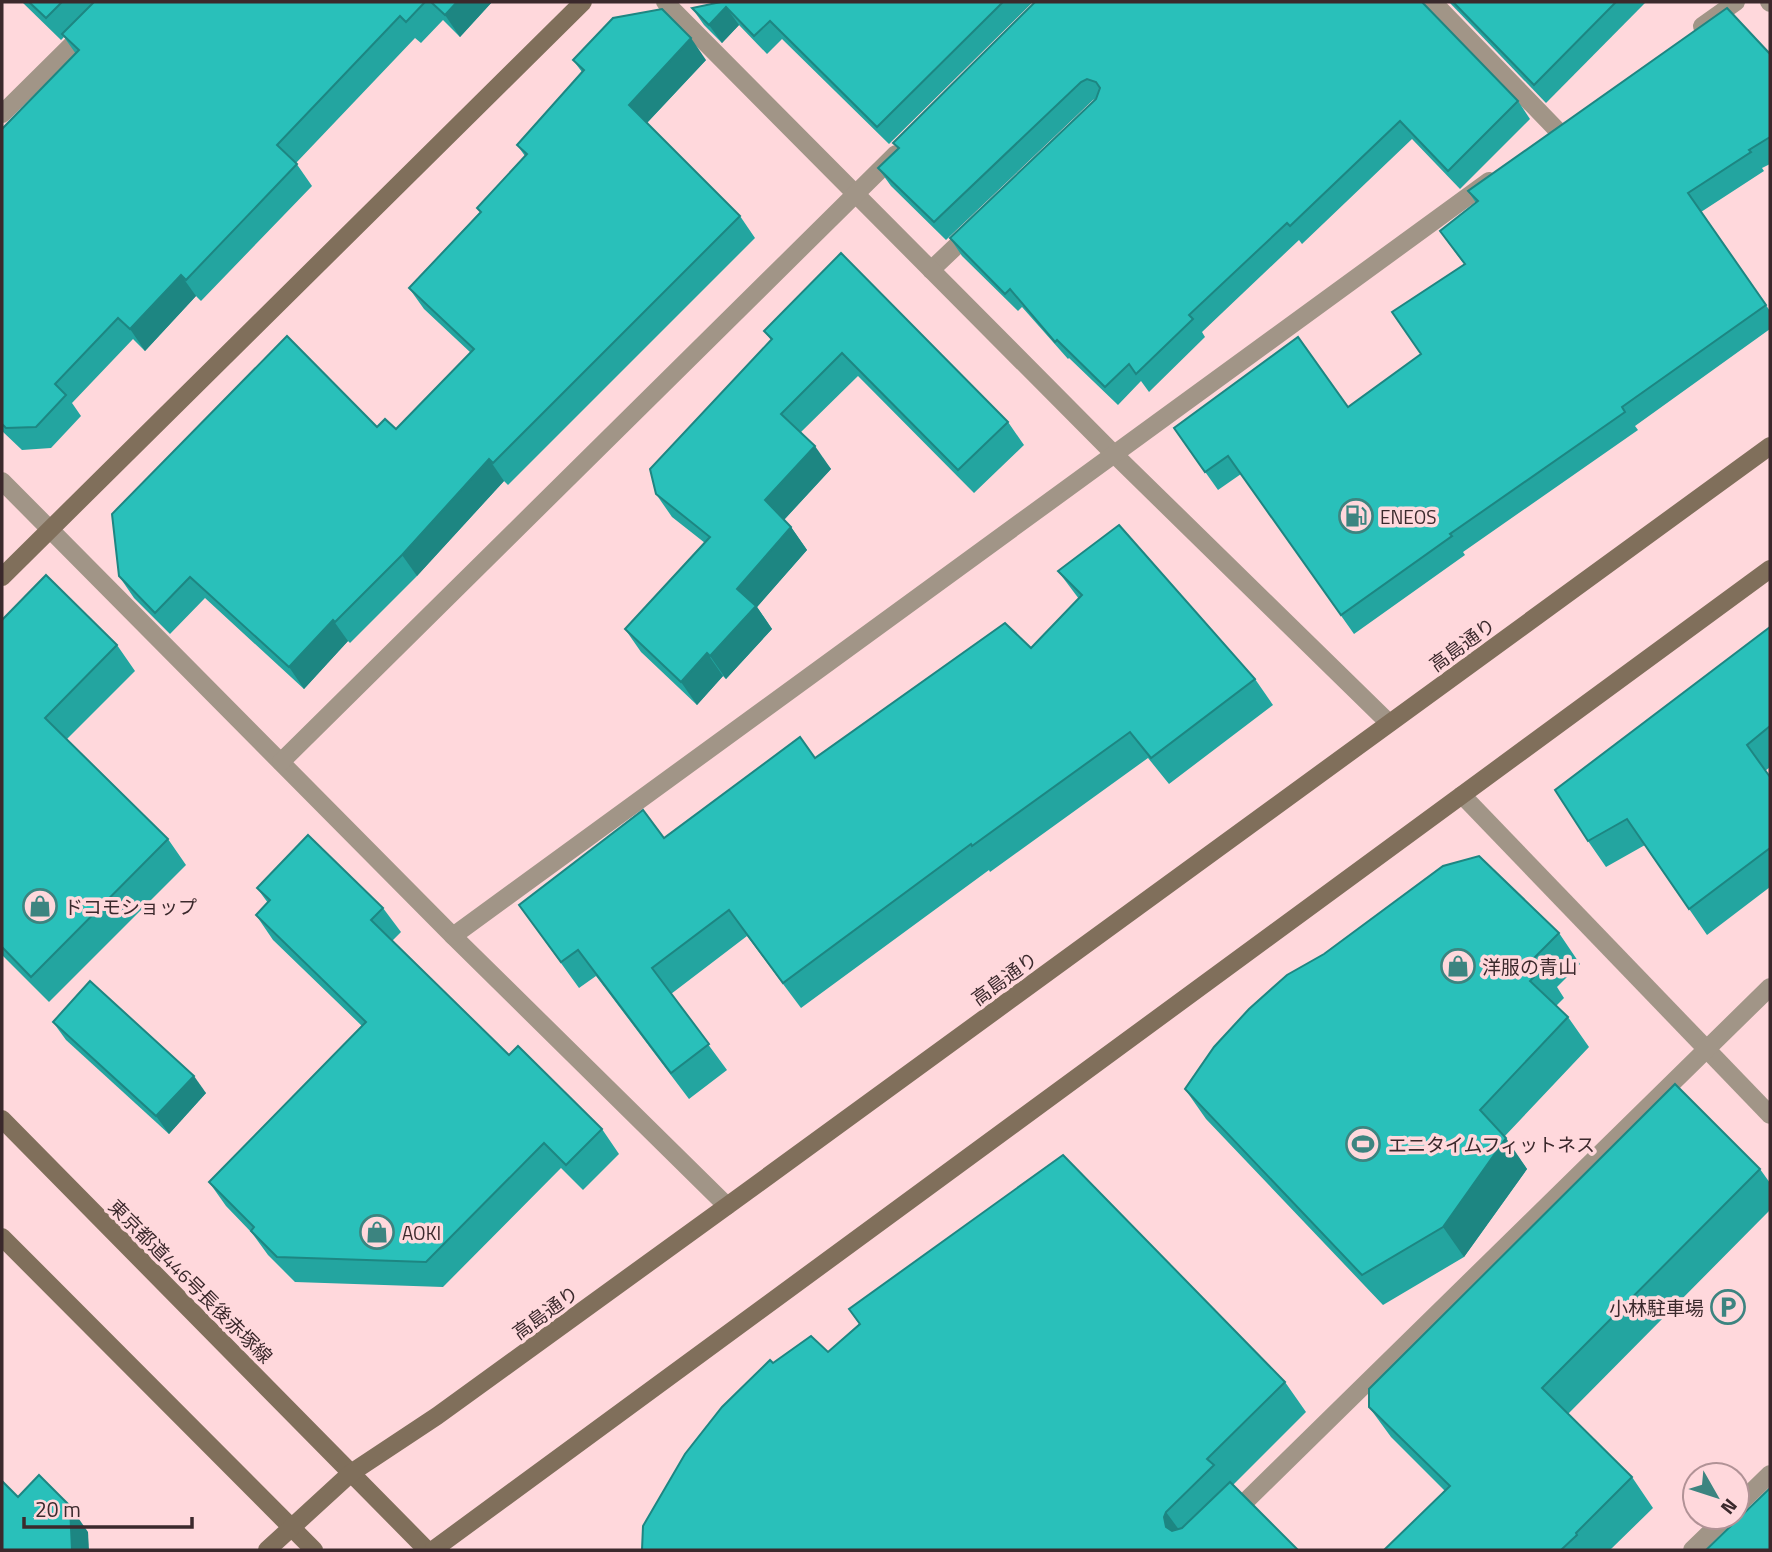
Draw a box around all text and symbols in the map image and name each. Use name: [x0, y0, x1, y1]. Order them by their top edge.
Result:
fuel station icon: ENEOS: [1337, 497, 1375, 535]
place label: ENEOS: [1380, 502, 1437, 531]
street label: 高島通り: [1423, 610, 1501, 678]
shop icon: ドコモショップ: [21, 887, 59, 925]
place label: ドコモショップ: [64, 892, 197, 921]
street label: 高島通り: [965, 944, 1043, 1012]
shop icon: 洋服の青山: [1439, 947, 1477, 985]
place label: 洋服の青山: [1482, 952, 1577, 981]
sports icon: エニタイムフィットネス: [1344, 1125, 1382, 1163]
place label: エニタイムフィットネス: [1388, 1130, 1595, 1159]
street label: 東京都道446号長後赤塚線: [102, 1192, 280, 1370]
shop icon: AOKI: [358, 1213, 396, 1251]
place label: AOKI: [402, 1218, 441, 1247]
street label: 高島通り: [506, 1278, 584, 1346]
parking icon: 小林駐車場: [1709, 1288, 1747, 1326]
place label: 小林駐車場: [1609, 1293, 1704, 1322]
north arrow: [1681, 1461, 1751, 1531]
scale bar: [24, 1486, 192, 1530]
text: 20 m: [35, 1493, 81, 1525]
text: N: [1714, 1493, 1745, 1521]

